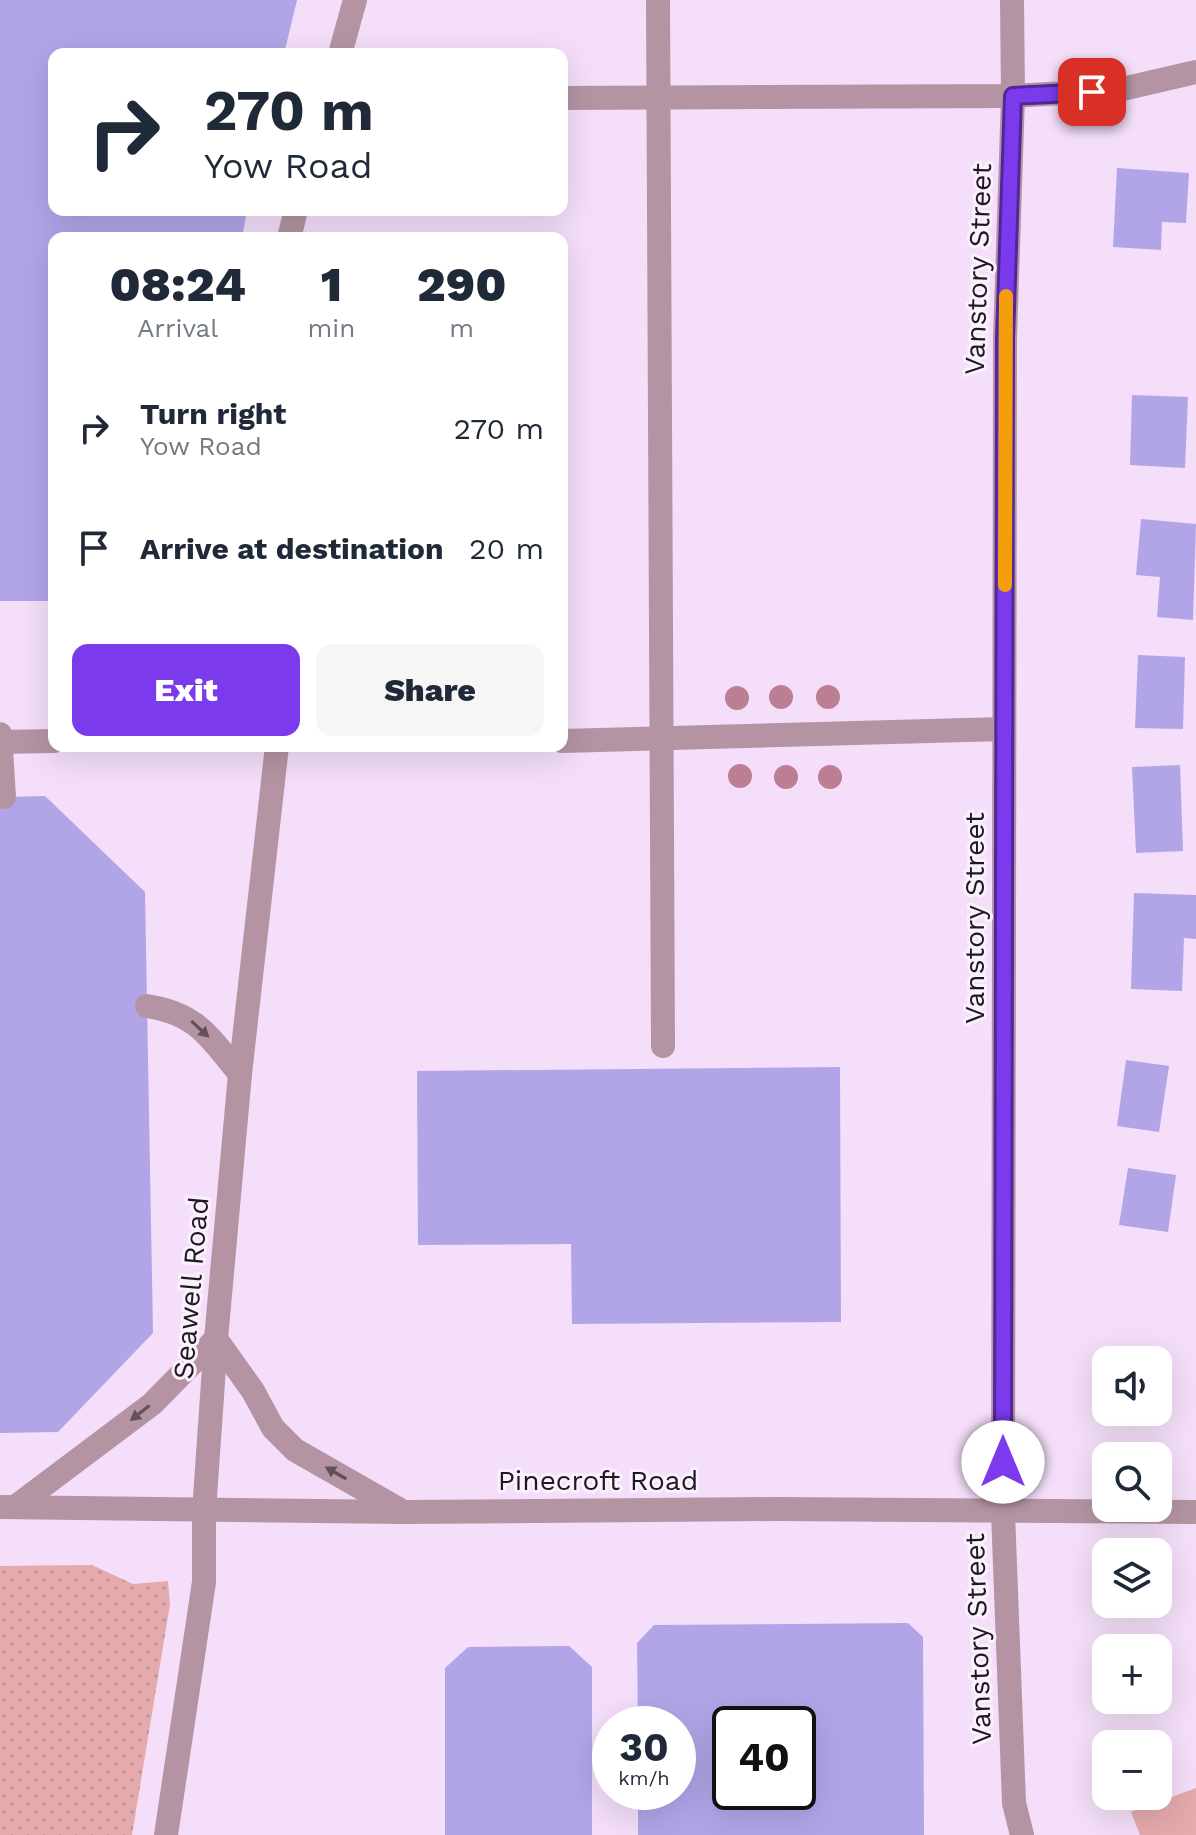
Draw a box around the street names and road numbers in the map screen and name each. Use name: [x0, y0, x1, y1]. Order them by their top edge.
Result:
street label: Vanstory Street: [958, 162, 998, 375]
street label: Vanstory Street: [958, 812, 991, 1024]
street label: Seawell Road: [167, 1195, 215, 1381]
street label: Pinecroft Road: [498, 1464, 698, 1497]
street label: Vanstory Street: [958, 1532, 998, 1745]

